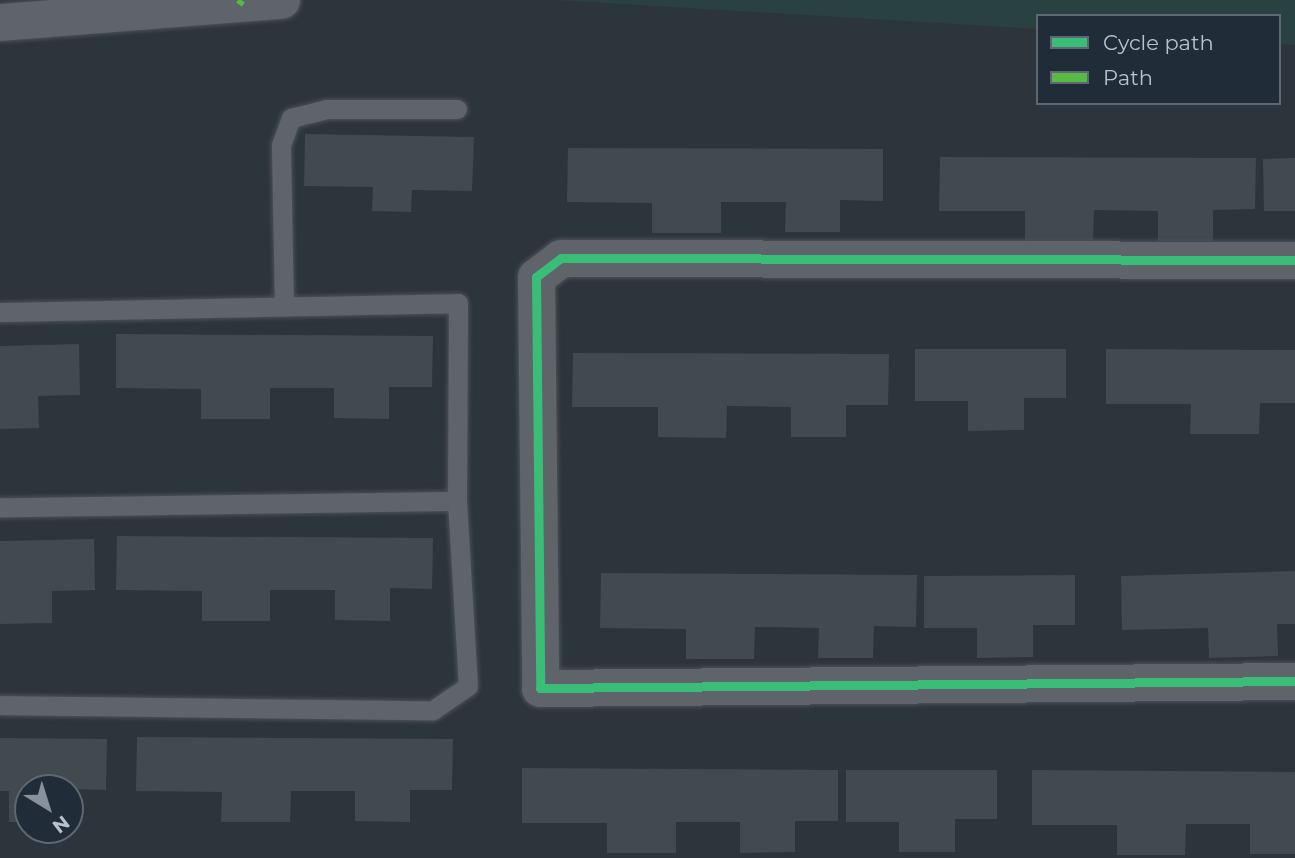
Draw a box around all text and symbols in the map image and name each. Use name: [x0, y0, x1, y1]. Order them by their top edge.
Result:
legend: [1036, 14, 1281, 105]
text: Cycle path: [1103, 30, 1214, 55]
text: Path: [1103, 65, 1153, 90]
north arrow: [14, 774, 84, 844]
text: N: [48, 811, 74, 838]

